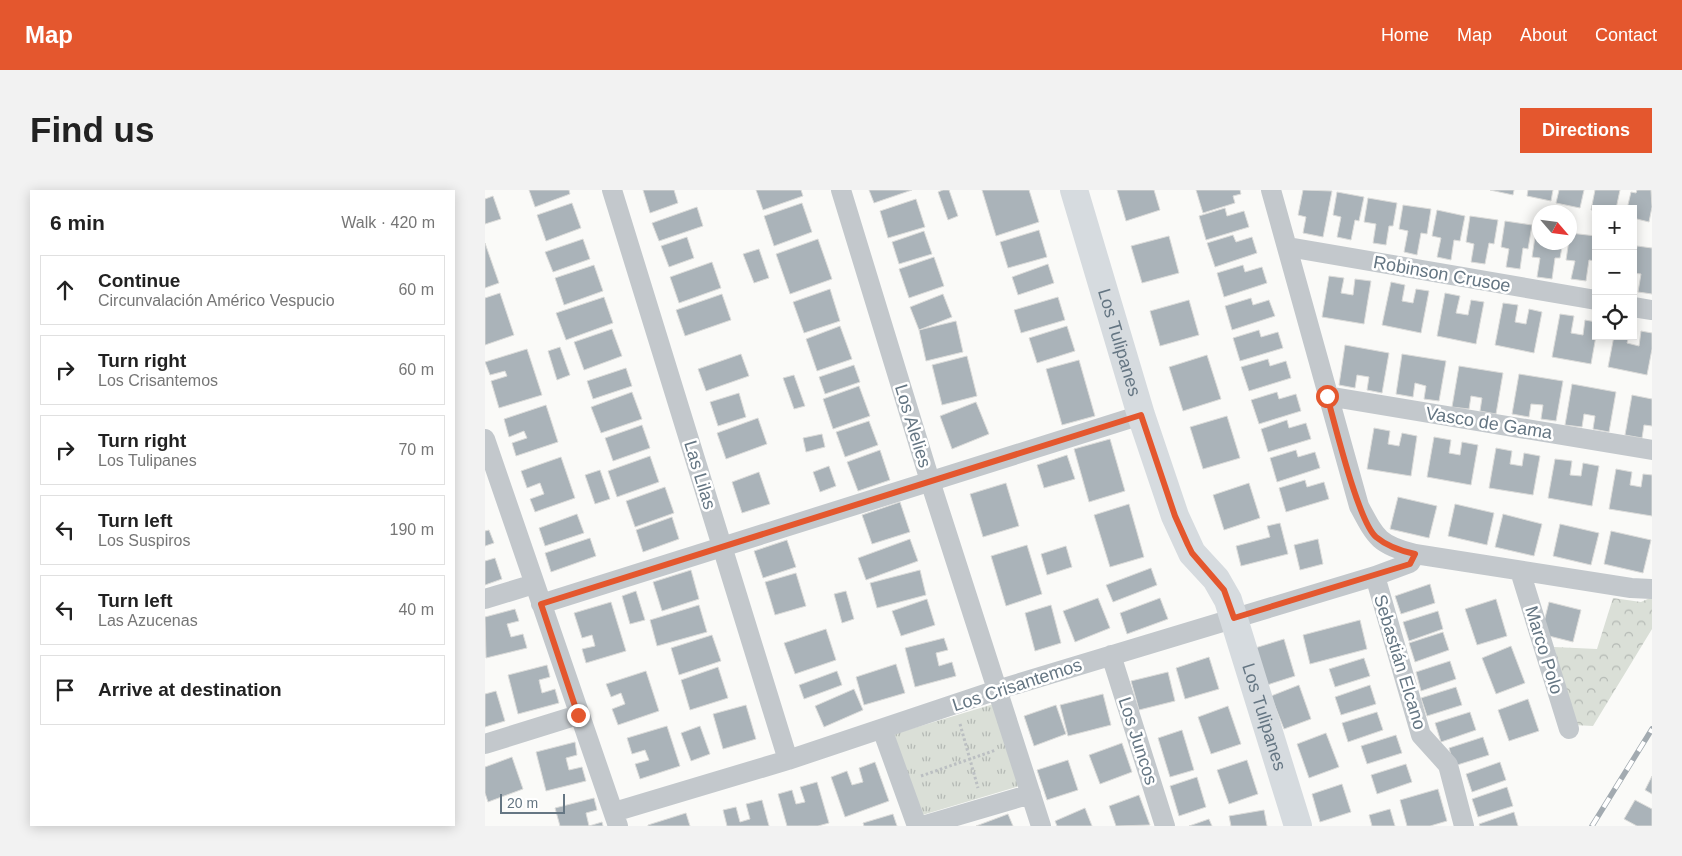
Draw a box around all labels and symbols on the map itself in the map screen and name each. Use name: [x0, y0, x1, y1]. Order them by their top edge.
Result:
north arrow: [1532, 205, 1577, 250]
street label: Robinson Crusoe: [1372, 252, 1512, 296]
street label: Los Tulipanes: [1094, 286, 1145, 398]
street label: Los Alelies: [891, 382, 935, 470]
route start: [1316, 385, 1339, 408]
street label: Vasco de Gama: [1424, 403, 1555, 443]
street label: Las Lilas: [680, 438, 720, 512]
street label: Sebastián Elcano: [1370, 592, 1430, 732]
street label: Marco Polo: [1521, 604, 1567, 696]
street label: Los Crisantemos: [950, 655, 1084, 715]
street label: Los Tulipanes: [1238, 661, 1290, 773]
street label: Los Juncos: [1114, 695, 1162, 787]
route end: [567, 704, 590, 727]
scale bar: [500, 791, 565, 814]

